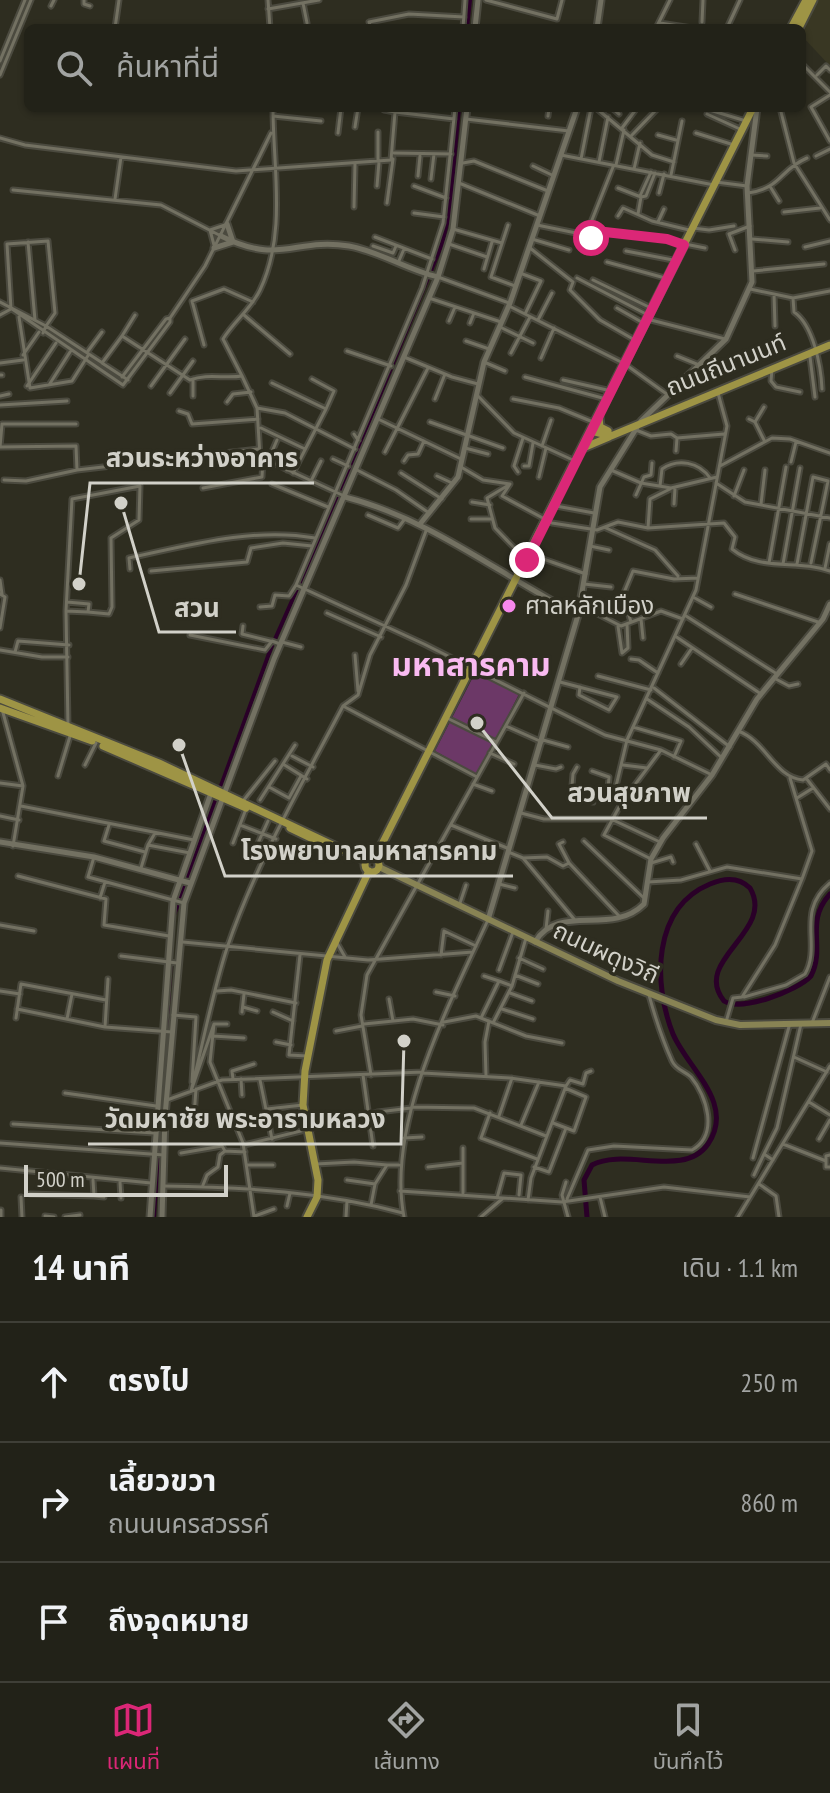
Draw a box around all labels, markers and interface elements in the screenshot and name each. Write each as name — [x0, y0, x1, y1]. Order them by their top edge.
search box — [24, 24, 806, 112]
icon: search — [52, 46, 96, 90]
text: ค้นหาที่นี่ — [116, 46, 219, 85]
route start — [573, 220, 609, 256]
street label: ถนนถีนานนท์ — [661, 326, 790, 403]
callout: สวนระหว่างอาคาร — [90, 433, 314, 483]
text: สวนระหว่างอาคาร — [106, 441, 298, 474]
route end — [509, 542, 545, 578]
callout: สวน — [159, 582, 236, 632]
place label: ศาลหลักเมือง — [525, 590, 654, 621]
text: สวน — [174, 591, 220, 624]
marker: ศาลหลักเมือง — [500, 597, 518, 615]
district label: มหาสารคาม — [391, 643, 551, 685]
callout: สวนสุขภาพ — [552, 768, 707, 818]
text: สวนสุขภาพ — [567, 776, 691, 809]
callout: โรงพยาบาลมหาสารคาม — [225, 826, 513, 876]
text: โรงพยาบาลมหาสารคาม — [241, 834, 497, 867]
street label: ถนนผดุงวิถี — [548, 915, 664, 991]
callout: วัดมหาชัย พระอารามหลวง — [88, 1094, 401, 1144]
text: วัดมหาชัย พระอารามหลวง — [104, 1102, 386, 1135]
scale bar — [24, 1161, 228, 1197]
text: 500 m — [36, 1165, 85, 1193]
text: 14 นาที — [32, 1245, 130, 1289]
text: เดิน · 1.1 km — [682, 1251, 798, 1284]
icon: ahead — [32, 1360, 76, 1404]
text: ตรงไป — [108, 1360, 190, 1399]
text: 250 m — [740, 1366, 798, 1399]
text: เลี้ยวขวา — [108, 1460, 216, 1499]
icon: right — [32, 1480, 76, 1524]
text: 860 m — [740, 1486, 798, 1519]
text: ถนนนครสวรรค์ — [108, 1507, 269, 1540]
icon: arrive — [32, 1600, 76, 1644]
text: ถึงจุดหมาย — [108, 1600, 249, 1639]
tab: แผนที่ — [107, 1698, 160, 1779]
tab: เส้นทาง — [373, 1698, 440, 1779]
tab: บันทึกไว้ — [653, 1698, 723, 1779]

